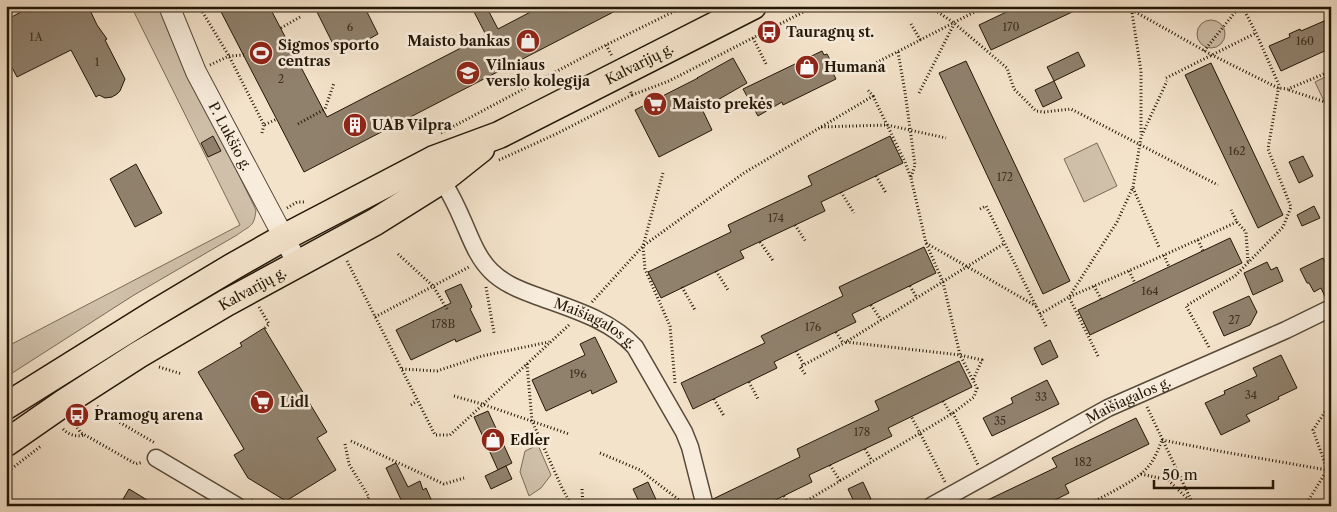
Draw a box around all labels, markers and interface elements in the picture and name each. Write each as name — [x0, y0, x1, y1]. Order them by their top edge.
bus stop icon: Tauragnų st. — [756, 19, 782, 45]
house number: 6 — [347, 20, 354, 34]
house number: 170 — [1002, 20, 1020, 34]
place label: Tauragnų st. — [786, 23, 874, 41]
shop icon: Maisto bankas — [515, 28, 541, 54]
house number: 1A — [29, 30, 43, 44]
place label: Maisto bankas — [407, 32, 510, 50]
house number: 160 — [1296, 34, 1314, 48]
place label: Sigmos sporto centras — [278, 36, 379, 70]
street label: Kalvarijų g. — [602, 39, 676, 89]
sports icon: Sigmos sporto centras — [248, 40, 274, 66]
shop icon: Humana — [794, 54, 820, 80]
house number: 1 — [95, 55, 100, 69]
place label: Vilniaus verslo kolegija — [485, 56, 591, 90]
place label: Humana — [824, 58, 886, 76]
school or university icon: Vilniaus verslo kolegija — [455, 60, 481, 86]
house number: 2 — [278, 72, 284, 86]
supermarket icon: Maisto prekės — [642, 91, 668, 117]
place label: Maisto prekės — [672, 95, 772, 113]
street label: P. Lukšio g. — [205, 99, 256, 174]
building icon: UAB Vilpra — [342, 112, 368, 138]
place label: UAB Vilpra — [372, 116, 453, 134]
house number: 162 — [1228, 144, 1246, 158]
house number: 172 — [997, 170, 1013, 184]
house number: 174 — [768, 211, 784, 225]
street label: Kalvarijų g. — [215, 263, 289, 314]
house number: 164 — [1141, 284, 1159, 298]
street label: Maišiagalos g. — [551, 294, 641, 352]
house number: 27 — [1228, 313, 1240, 327]
house number: 178B — [431, 317, 455, 331]
house number: 176 — [805, 320, 822, 334]
house number: 196 — [569, 367, 587, 381]
street label: Maišiagalos g. — [1082, 373, 1174, 428]
house number: 34 — [1245, 388, 1257, 402]
supermarket icon: Lidl — [249, 389, 275, 415]
house number: 33 — [1035, 390, 1047, 404]
place label: Lidl — [280, 393, 309, 411]
bus stop icon: Pramogų arena — [64, 402, 90, 428]
place label: Pramogų arena — [94, 406, 204, 424]
house number: 35 — [994, 414, 1006, 428]
house number: 178 — [854, 425, 870, 439]
shop icon: Edler — [480, 427, 506, 453]
place label: Edler — [510, 431, 550, 449]
house number: 182 — [1074, 455, 1092, 469]
scale bar — [1154, 457, 1273, 489]
text: 50 m — [1162, 465, 1198, 484]

